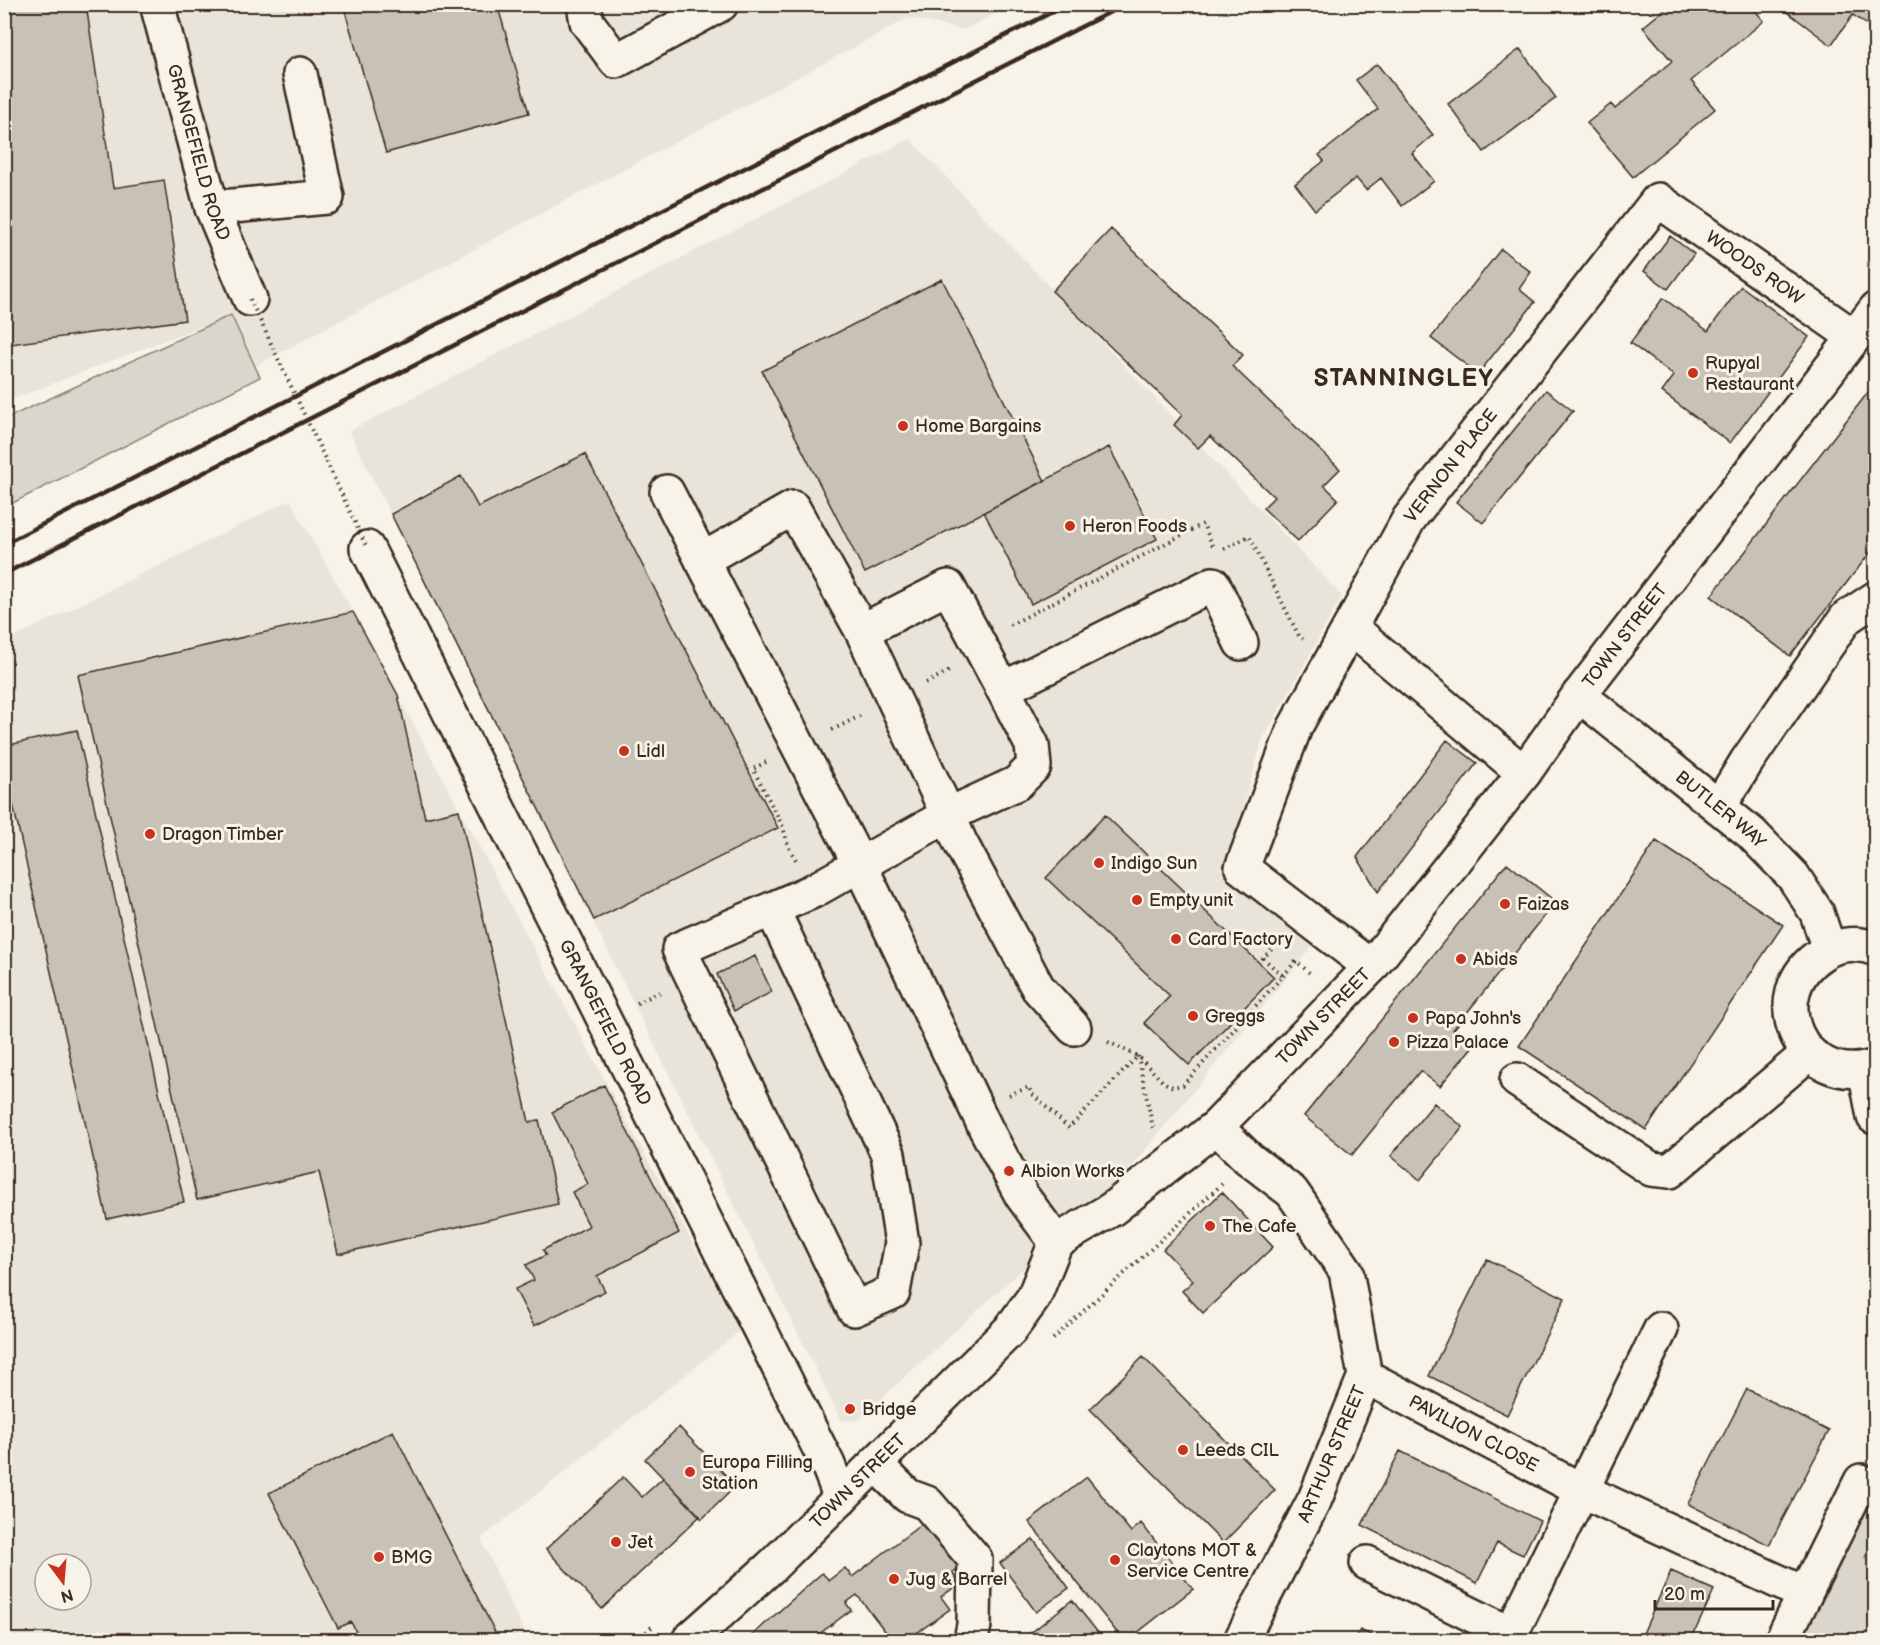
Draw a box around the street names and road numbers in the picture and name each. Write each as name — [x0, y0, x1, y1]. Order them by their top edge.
street label: GRANGEFIELD ROAD — [163, 62, 235, 244]
street label: WOODS ROW — [1702, 226, 1808, 309]
street label: VERNON PLACE — [1400, 404, 1502, 527]
street label: TOWN STREET — [1578, 579, 1672, 692]
street label: BUTLER WAY — [1671, 766, 1771, 853]
street label: GRANGEFIELD ROAD — [555, 936, 656, 1109]
street label: TOWN STREET — [1272, 964, 1375, 1069]
street label: ARTHUR STREET — [1294, 1382, 1370, 1526]
street label: PAVILION CLOSE — [1405, 1391, 1542, 1476]
street label: TOWN STREET — [806, 1429, 910, 1533]

